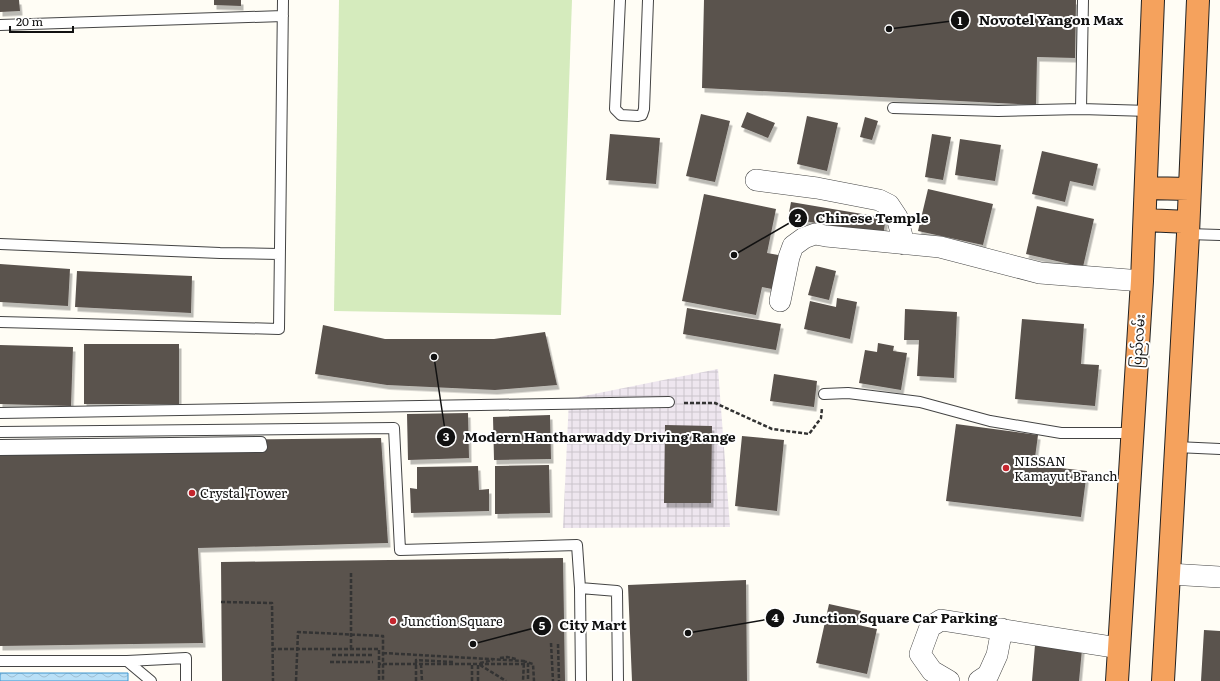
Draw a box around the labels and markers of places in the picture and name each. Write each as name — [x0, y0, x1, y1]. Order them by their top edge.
callout: Novotel Yangon Max — [950, 7, 1131, 33]
callout: Chinese Temple — [788, 205, 937, 231]
callout: Modern Hantharwaddy Driving Range — [436, 424, 743, 450]
place label: NISSAN Kamayut Branch — [1014, 451, 1118, 485]
marker: NISSAN Kamayut Branch — [1001, 463, 1011, 473]
place label: Crystal Tower — [200, 483, 288, 502]
marker: Crystal Tower — [187, 488, 197, 498]
callout: Junction Square Car Parking — [765, 605, 1006, 631]
place label: Junction Square — [401, 611, 503, 630]
callout: City Mart — [532, 613, 635, 639]
marker: Junction Square — [388, 616, 398, 626]

